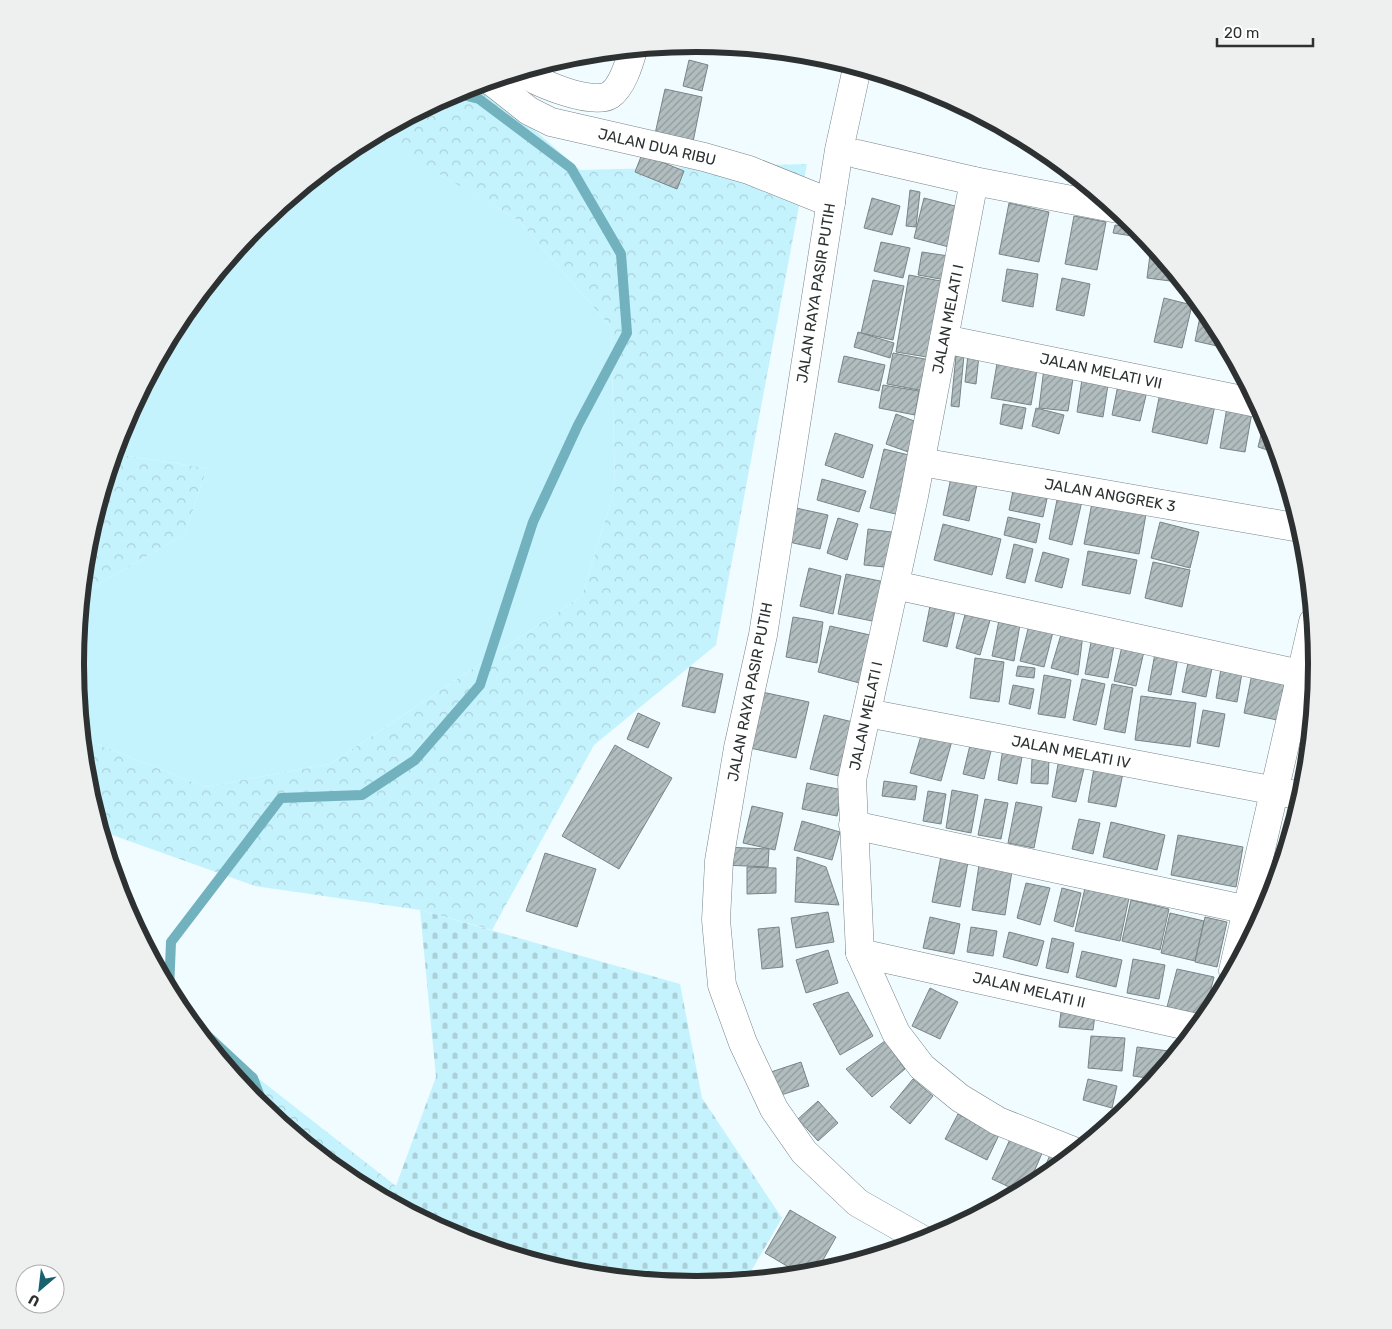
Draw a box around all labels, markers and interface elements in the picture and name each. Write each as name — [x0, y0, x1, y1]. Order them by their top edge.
scale bar — [1217, 15, 1313, 47]
text: 20 m — [1224, 24, 1259, 42]
street label: JALAN DUA RIBU — [596, 125, 718, 169]
street label: JALAN RAYA PASIR PUTIH — [793, 202, 839, 384]
street label: JALAN MELATI I — [929, 263, 967, 375]
street label: JALAN MELATI VII — [1038, 349, 1164, 393]
street label: JALAN ANGGREK 3 — [1043, 475, 1177, 515]
street label: JALAN RAYA PASIR PUTIH — [724, 601, 776, 783]
street label: JALAN MELATI I — [846, 660, 886, 772]
street label: JALAN MELATI IV — [1010, 732, 1132, 772]
street label: JALAN MELATI II — [971, 968, 1087, 1012]
north arrow — [15, 1264, 65, 1314]
text: U — [26, 1290, 43, 1310]

